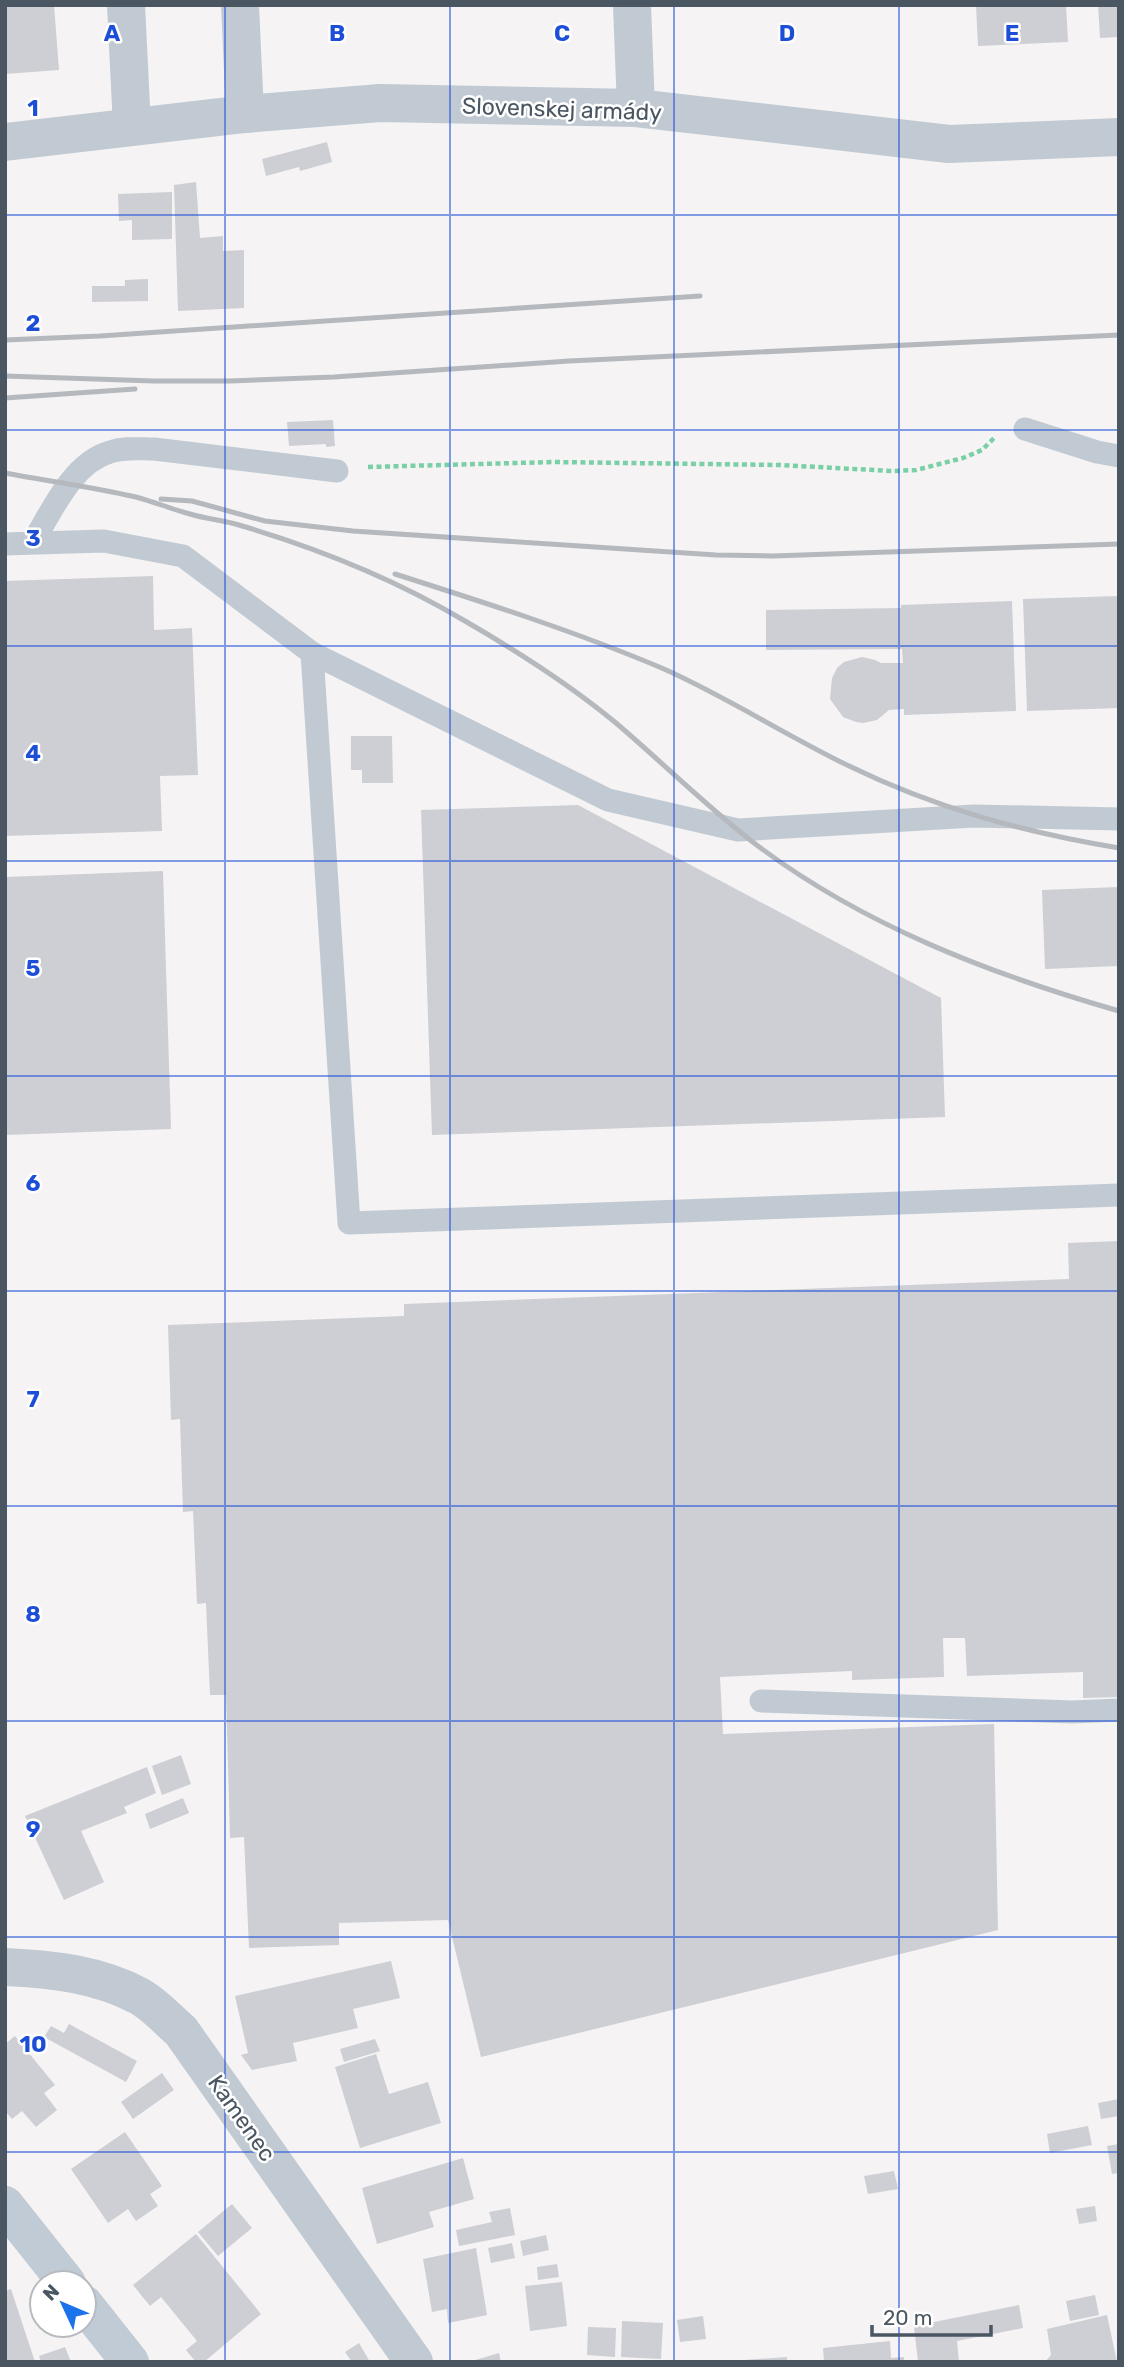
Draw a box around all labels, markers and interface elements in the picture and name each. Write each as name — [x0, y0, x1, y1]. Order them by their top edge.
text: A — [104, 19, 121, 47]
text: B — [329, 19, 345, 47]
text: C — [554, 19, 570, 47]
text: D — [779, 19, 795, 47]
text: E — [1005, 19, 1019, 47]
street label: Slovenskej armády — [461, 92, 663, 126]
text: 1 — [27, 94, 39, 122]
text: 2 — [26, 309, 40, 337]
text: 3 — [25, 524, 41, 552]
text: 4 — [25, 739, 41, 767]
text: 5 — [26, 954, 41, 982]
text: 6 — [26, 1169, 41, 1197]
text: 7 — [26, 1385, 40, 1413]
text: 8 — [25, 1600, 41, 1628]
text: 9 — [26, 1815, 40, 1843]
text: 10 — [19, 2030, 47, 2058]
street label: Kamenec — [202, 2069, 282, 2167]
north arrow — [28, 2269, 98, 2339]
text: N — [38, 2280, 64, 2305]
scale bar — [872, 2294, 991, 2338]
text: 20 m — [883, 2305, 932, 2330]

